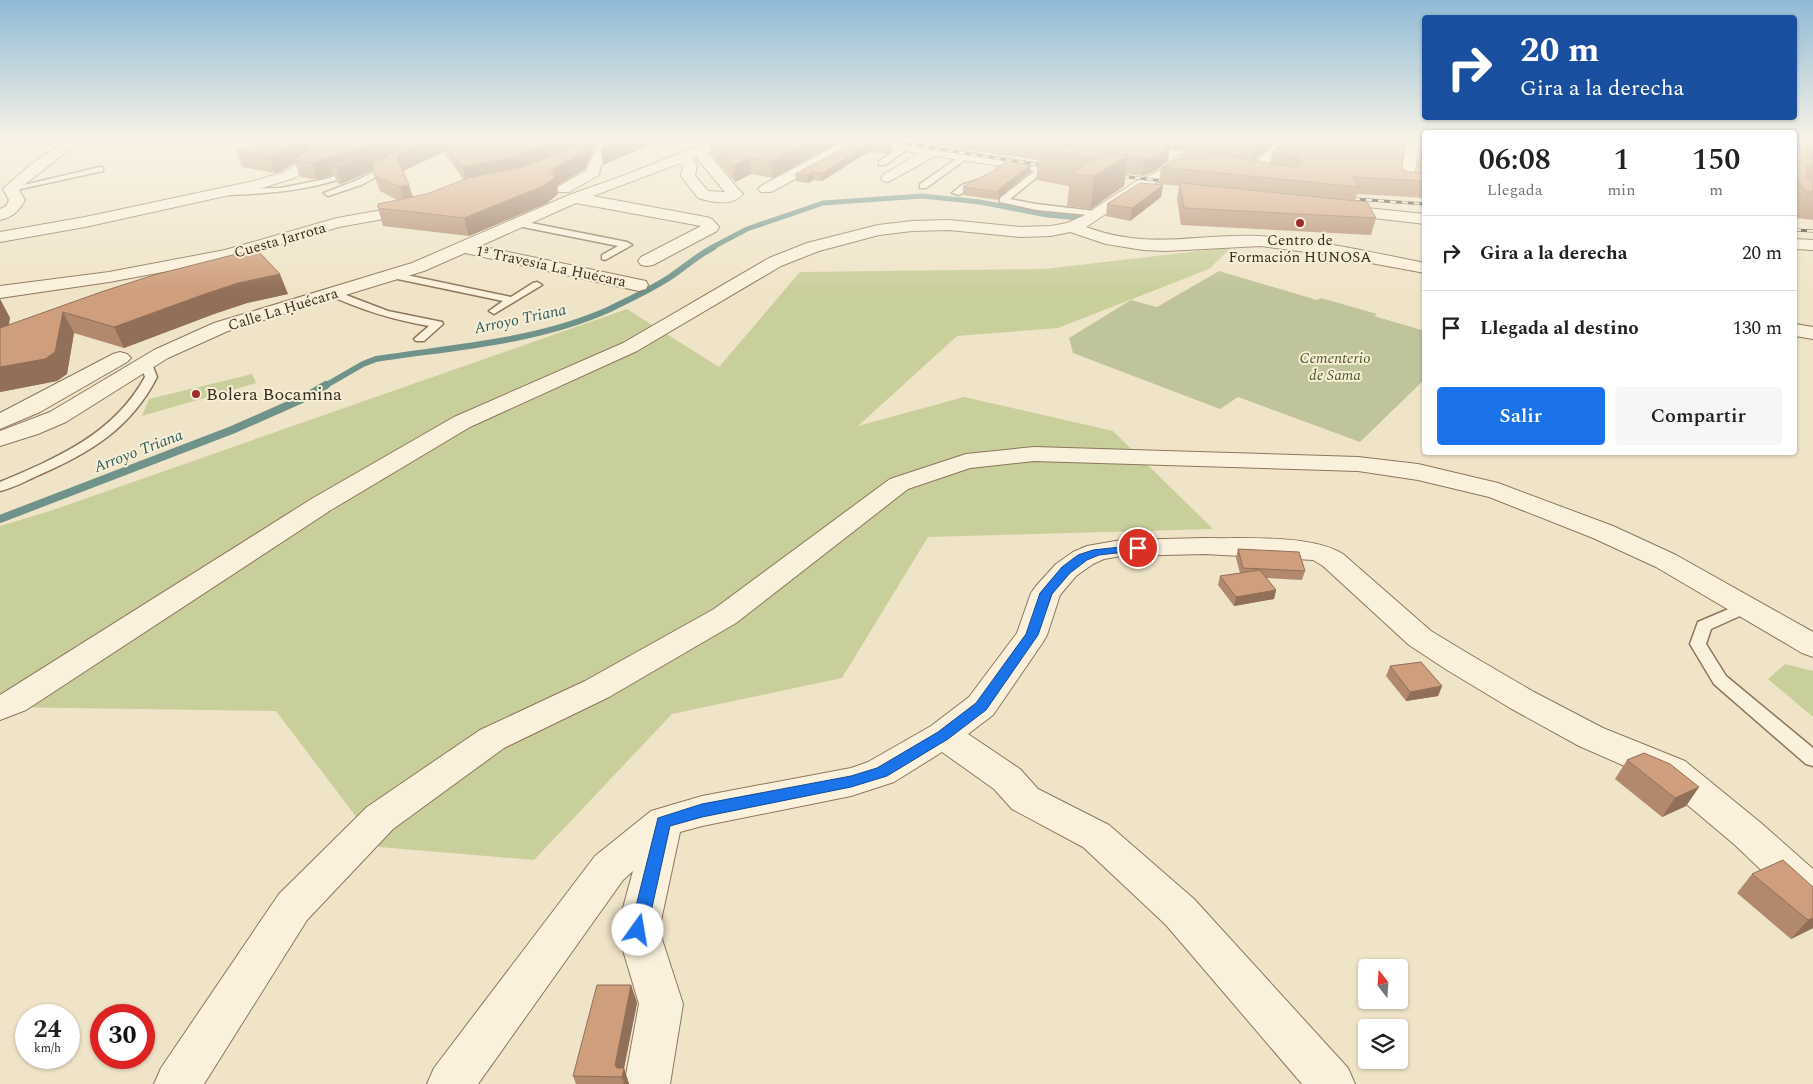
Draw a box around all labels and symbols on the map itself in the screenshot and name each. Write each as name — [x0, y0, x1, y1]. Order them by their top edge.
street label: Cuesta Jarrota — [231, 216, 329, 265]
marker: Centro de Formación HUNOSA — [1294, 217, 1306, 229]
place label: Centro de Formación HUNOSA — [1229, 229, 1371, 269]
street label: 1ª Travesía La Ḥuécara — [473, 239, 629, 294]
street label: Calle La Ḥuécara — [225, 282, 342, 337]
water label: Arroyo Triana — [471, 298, 568, 341]
park label: Cementerio de Sama — [1299, 347, 1371, 387]
place label: Bolera Bocamina — [206, 381, 342, 408]
marker: Bolera Bocamina — [190, 388, 202, 400]
water label: Arroyo Triana — [89, 423, 186, 479]
pin — [1117, 527, 1159, 569]
position arrow — [611, 903, 663, 955]
north arrow — [1358, 959, 1408, 1009]
speed limit sign: 30 — [90, 1004, 155, 1069]

